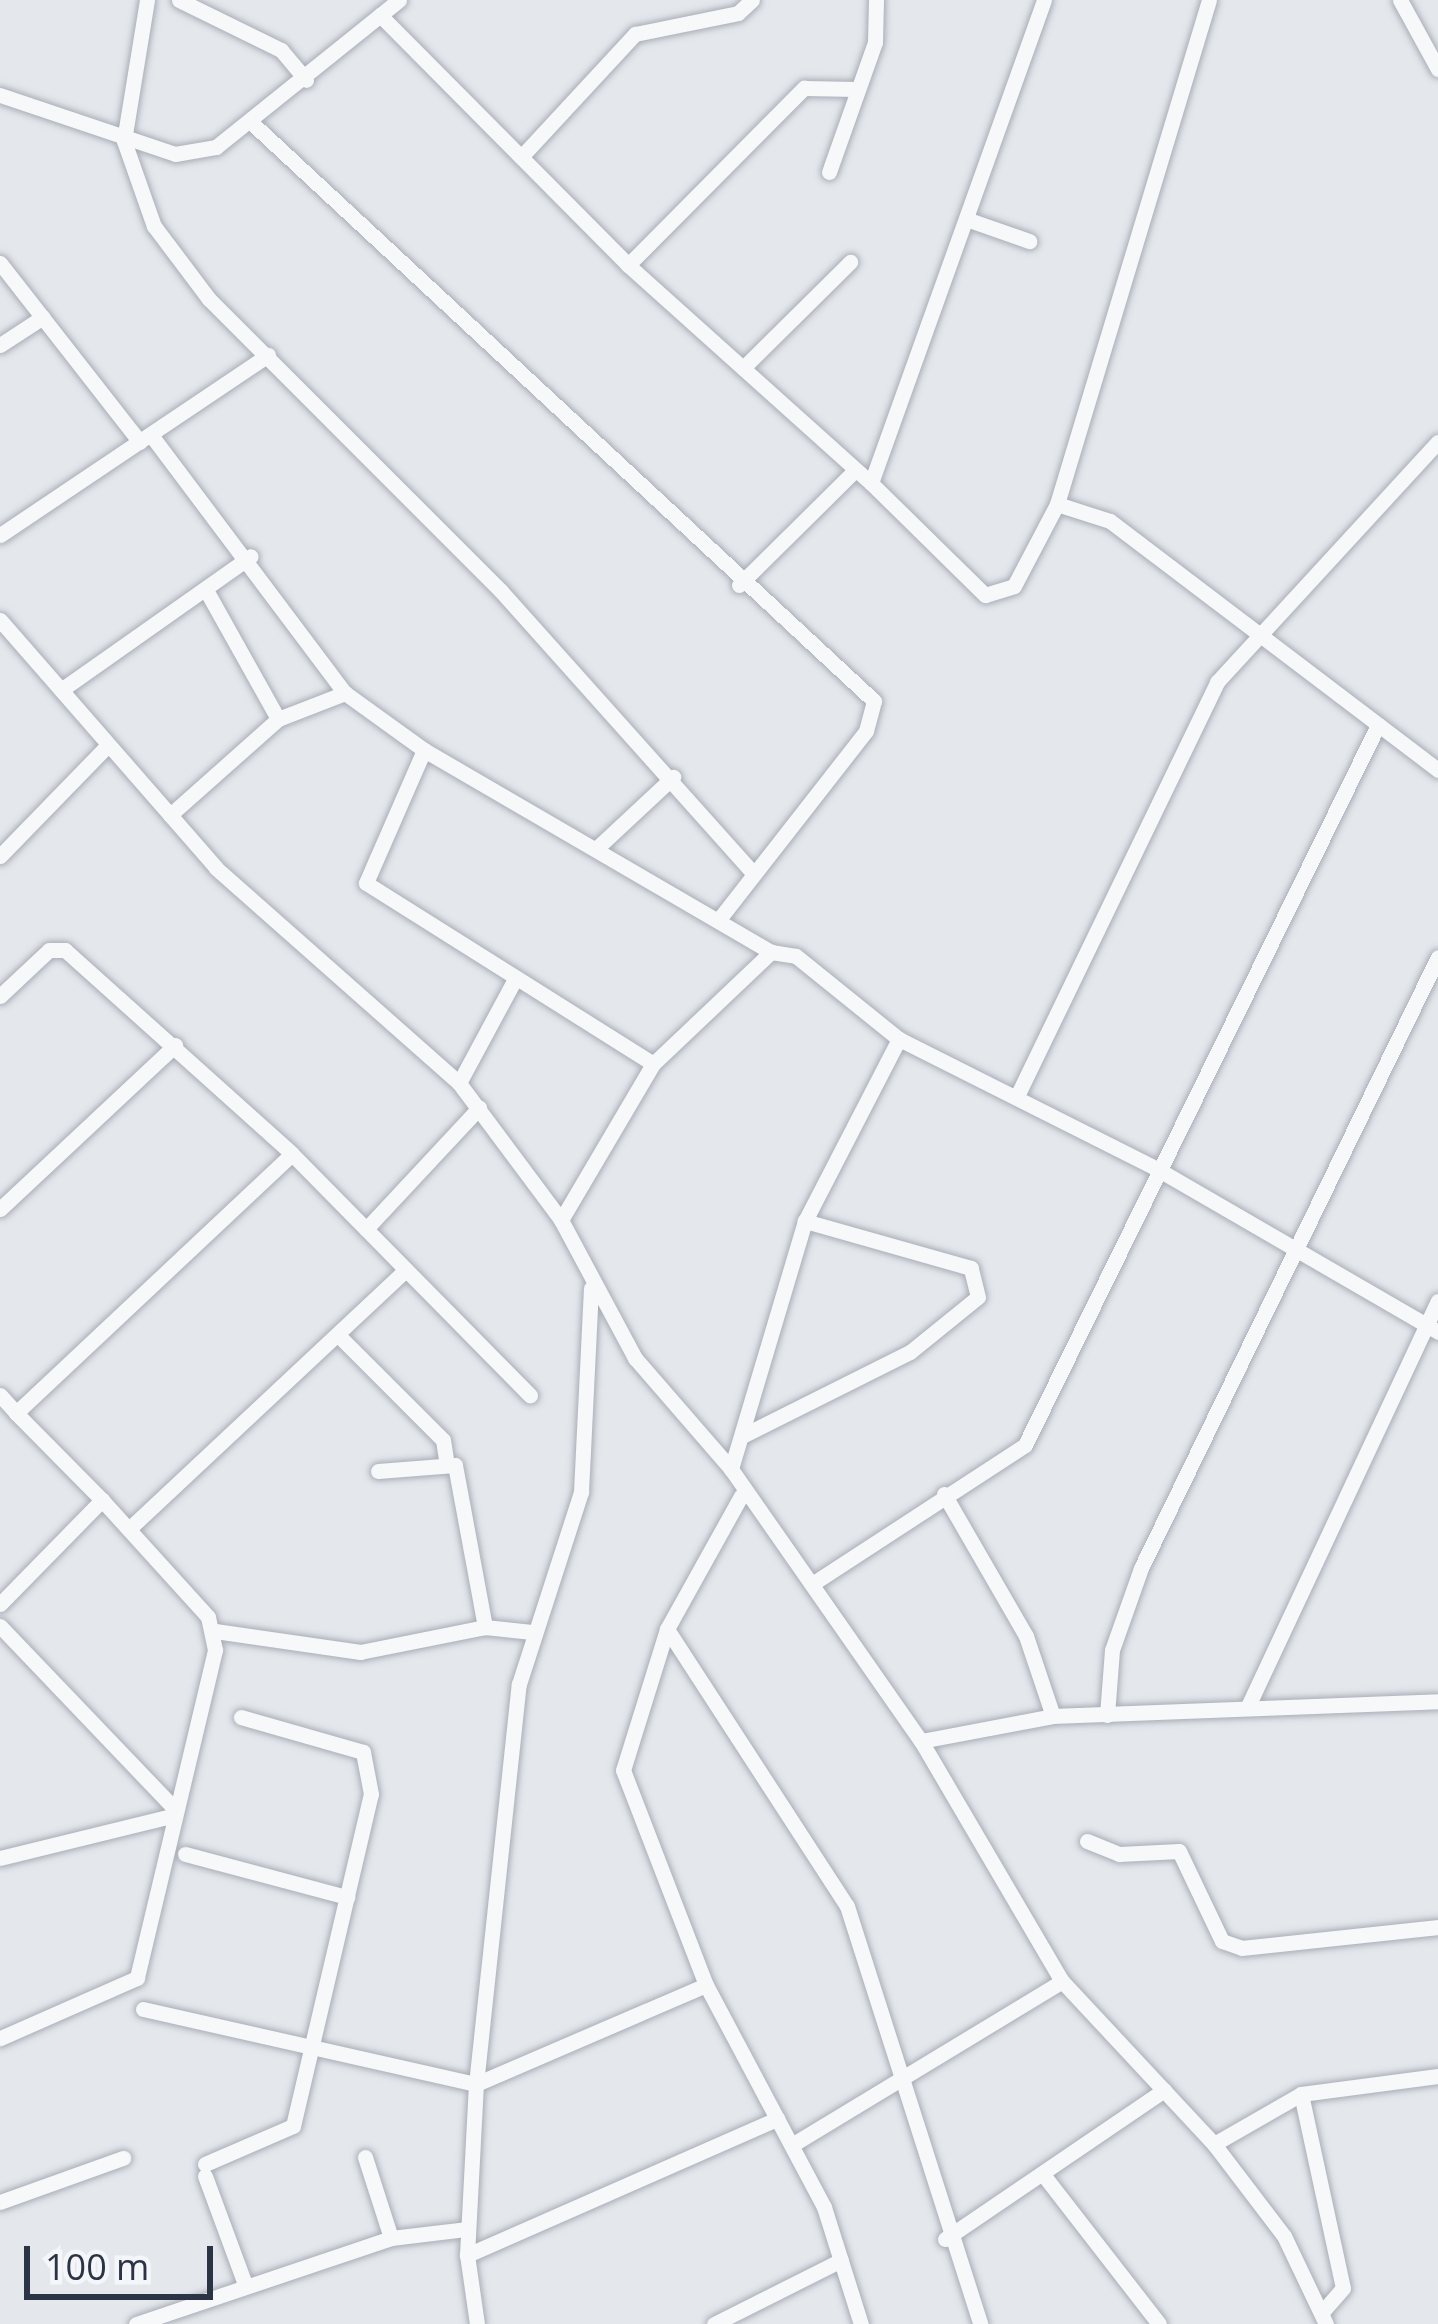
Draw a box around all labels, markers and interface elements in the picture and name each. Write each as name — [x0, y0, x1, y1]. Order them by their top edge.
scale bar — [30, 2222, 219, 2296]
text: 100 m — [45, 2242, 149, 2291]

